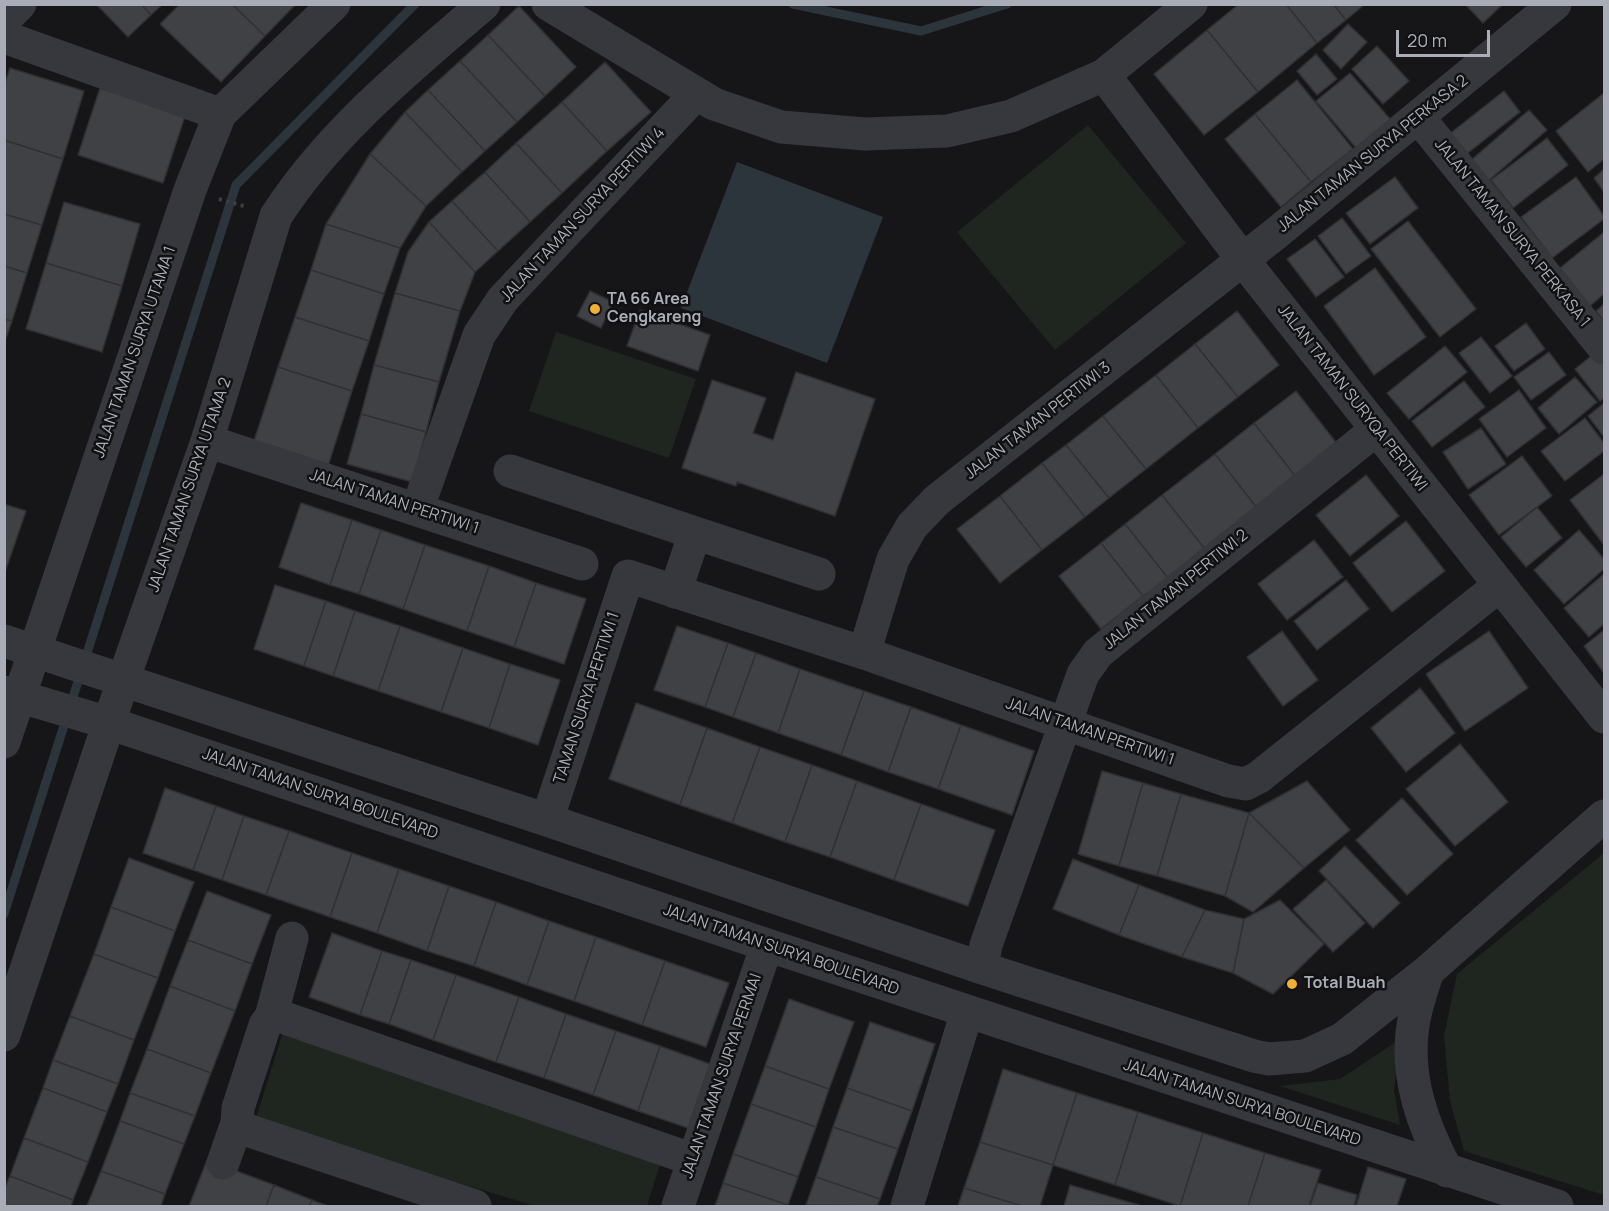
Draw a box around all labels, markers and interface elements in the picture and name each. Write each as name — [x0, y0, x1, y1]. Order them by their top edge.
scale bar — [1399, 18, 1494, 56]
text: 20 m — [1407, 28, 1447, 52]
street label: JALAN TAMAN SURYA PERKASA 2 — [1274, 71, 1472, 237]
street label: JALAN TAMAN SURYA PERTIWI 4 — [497, 123, 669, 307]
street label: JALAN TAMAN SURYA PERKASA 1 — [1430, 135, 1594, 331]
street label: JALAN TAMAN SURYA UTAMA 1 — [90, 244, 180, 460]
place label: TA 66 Area Cengkareng — [607, 290, 701, 328]
street label: JALAN TAMAN SURYQA PERTIWI — [1273, 301, 1431, 495]
marker: TA 66 Area Cengkareng — [588, 302, 602, 316]
street label: JALAN TAMAN PERTIWI 3 — [961, 358, 1115, 484]
street label: JALAN TAMAN SURYA UTAMA 2 — [144, 375, 236, 595]
street label: JALAN TAMAN PERTIWI 1 — [307, 466, 481, 538]
street label: JALAN TAMAN PERTIWI 2 — [1100, 526, 1252, 654]
street label: TAMAN SURYA PERTIWI 1 — [550, 610, 624, 786]
street label: JALAN TAMAN PERTIWI 1 — [1003, 694, 1177, 770]
street label: JALAN TAMAN SURYA BOULEVARD — [199, 745, 441, 843]
street label: JALAN TAMAN SURYA BOULEVARD — [660, 901, 902, 999]
street label: JALAN TAMAN SURYA PERMAI — [678, 971, 766, 1181]
place label: Total Buah — [1304, 974, 1385, 994]
marker: Total Buah — [1285, 977, 1299, 991]
street label: JALAN TAMAN SURYA BOULEVARD — [1121, 1056, 1363, 1150]

